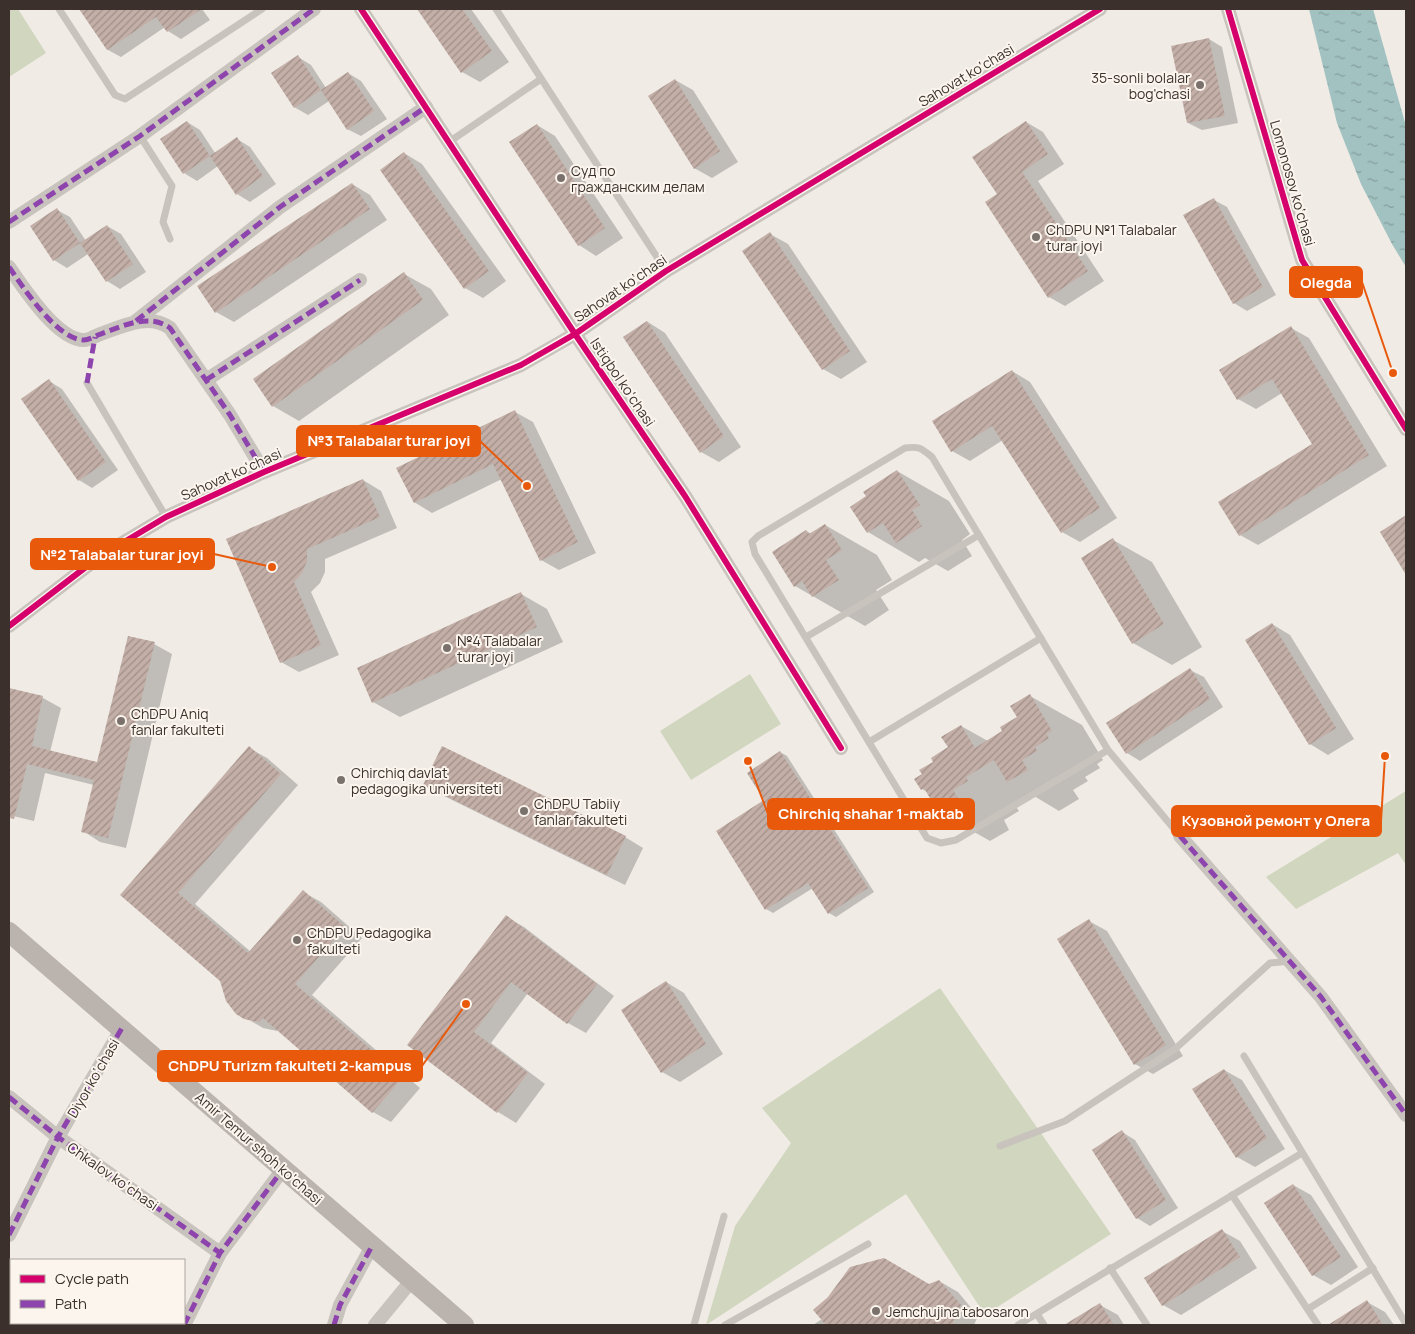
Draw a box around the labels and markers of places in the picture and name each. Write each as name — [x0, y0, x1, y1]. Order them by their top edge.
place label: 35-sonli bolalar bog'chasi — [1091, 68, 1190, 103]
marker: 35-sonli bolalar bog'chasi — [1194, 79, 1206, 91]
place label: Суд по гражданским делам — [571, 161, 705, 196]
marker: Суд по гражданским делам — [555, 172, 567, 184]
place label: ChDPU №1 Talabalar turar joyi — [1046, 220, 1177, 255]
marker: ChDPU №1 Talabalar turar joyi — [1030, 231, 1042, 243]
callout: Olegda — [1290, 267, 1362, 297]
callout: №3 Talabalar turar joyi — [297, 426, 480, 456]
callout: №2 Talabalar turar joyi — [31, 539, 214, 569]
place label: №4 Talabalar turar joyi — [457, 631, 542, 666]
marker: №4 Talabalar turar joyi — [441, 642, 453, 654]
place label: ChDPU Aniq fanlar fakulteti — [131, 704, 224, 739]
marker: ChDPU Aniq fanlar fakulteti — [115, 715, 127, 727]
place label: Chirchiq davlat pedagogika universiteti — [351, 763, 502, 798]
marker: Chirchiq davlat pedagogika universiteti — [335, 774, 347, 786]
place label: ChDPU Tabiiy fanlar fakulteti — [534, 794, 627, 829]
callout: Chirchiq shahar 1-maktab — [768, 799, 974, 829]
marker: ChDPU Tabiiy fanlar fakulteti — [518, 805, 530, 817]
callout: Кузовной ремонт у Олега — [1172, 806, 1381, 836]
place label: ChDPU Pedagogika fakulteti — [307, 923, 431, 958]
marker: ChDPU Pedagogika fakulteti — [291, 934, 303, 946]
callout: ChDPU Turizm fakulteti 2-kampus — [158, 1051, 422, 1081]
place label: Jemchujina tabosaron — [886, 1302, 1029, 1321]
marker: Jemchujina tabosaron — [870, 1305, 882, 1317]

